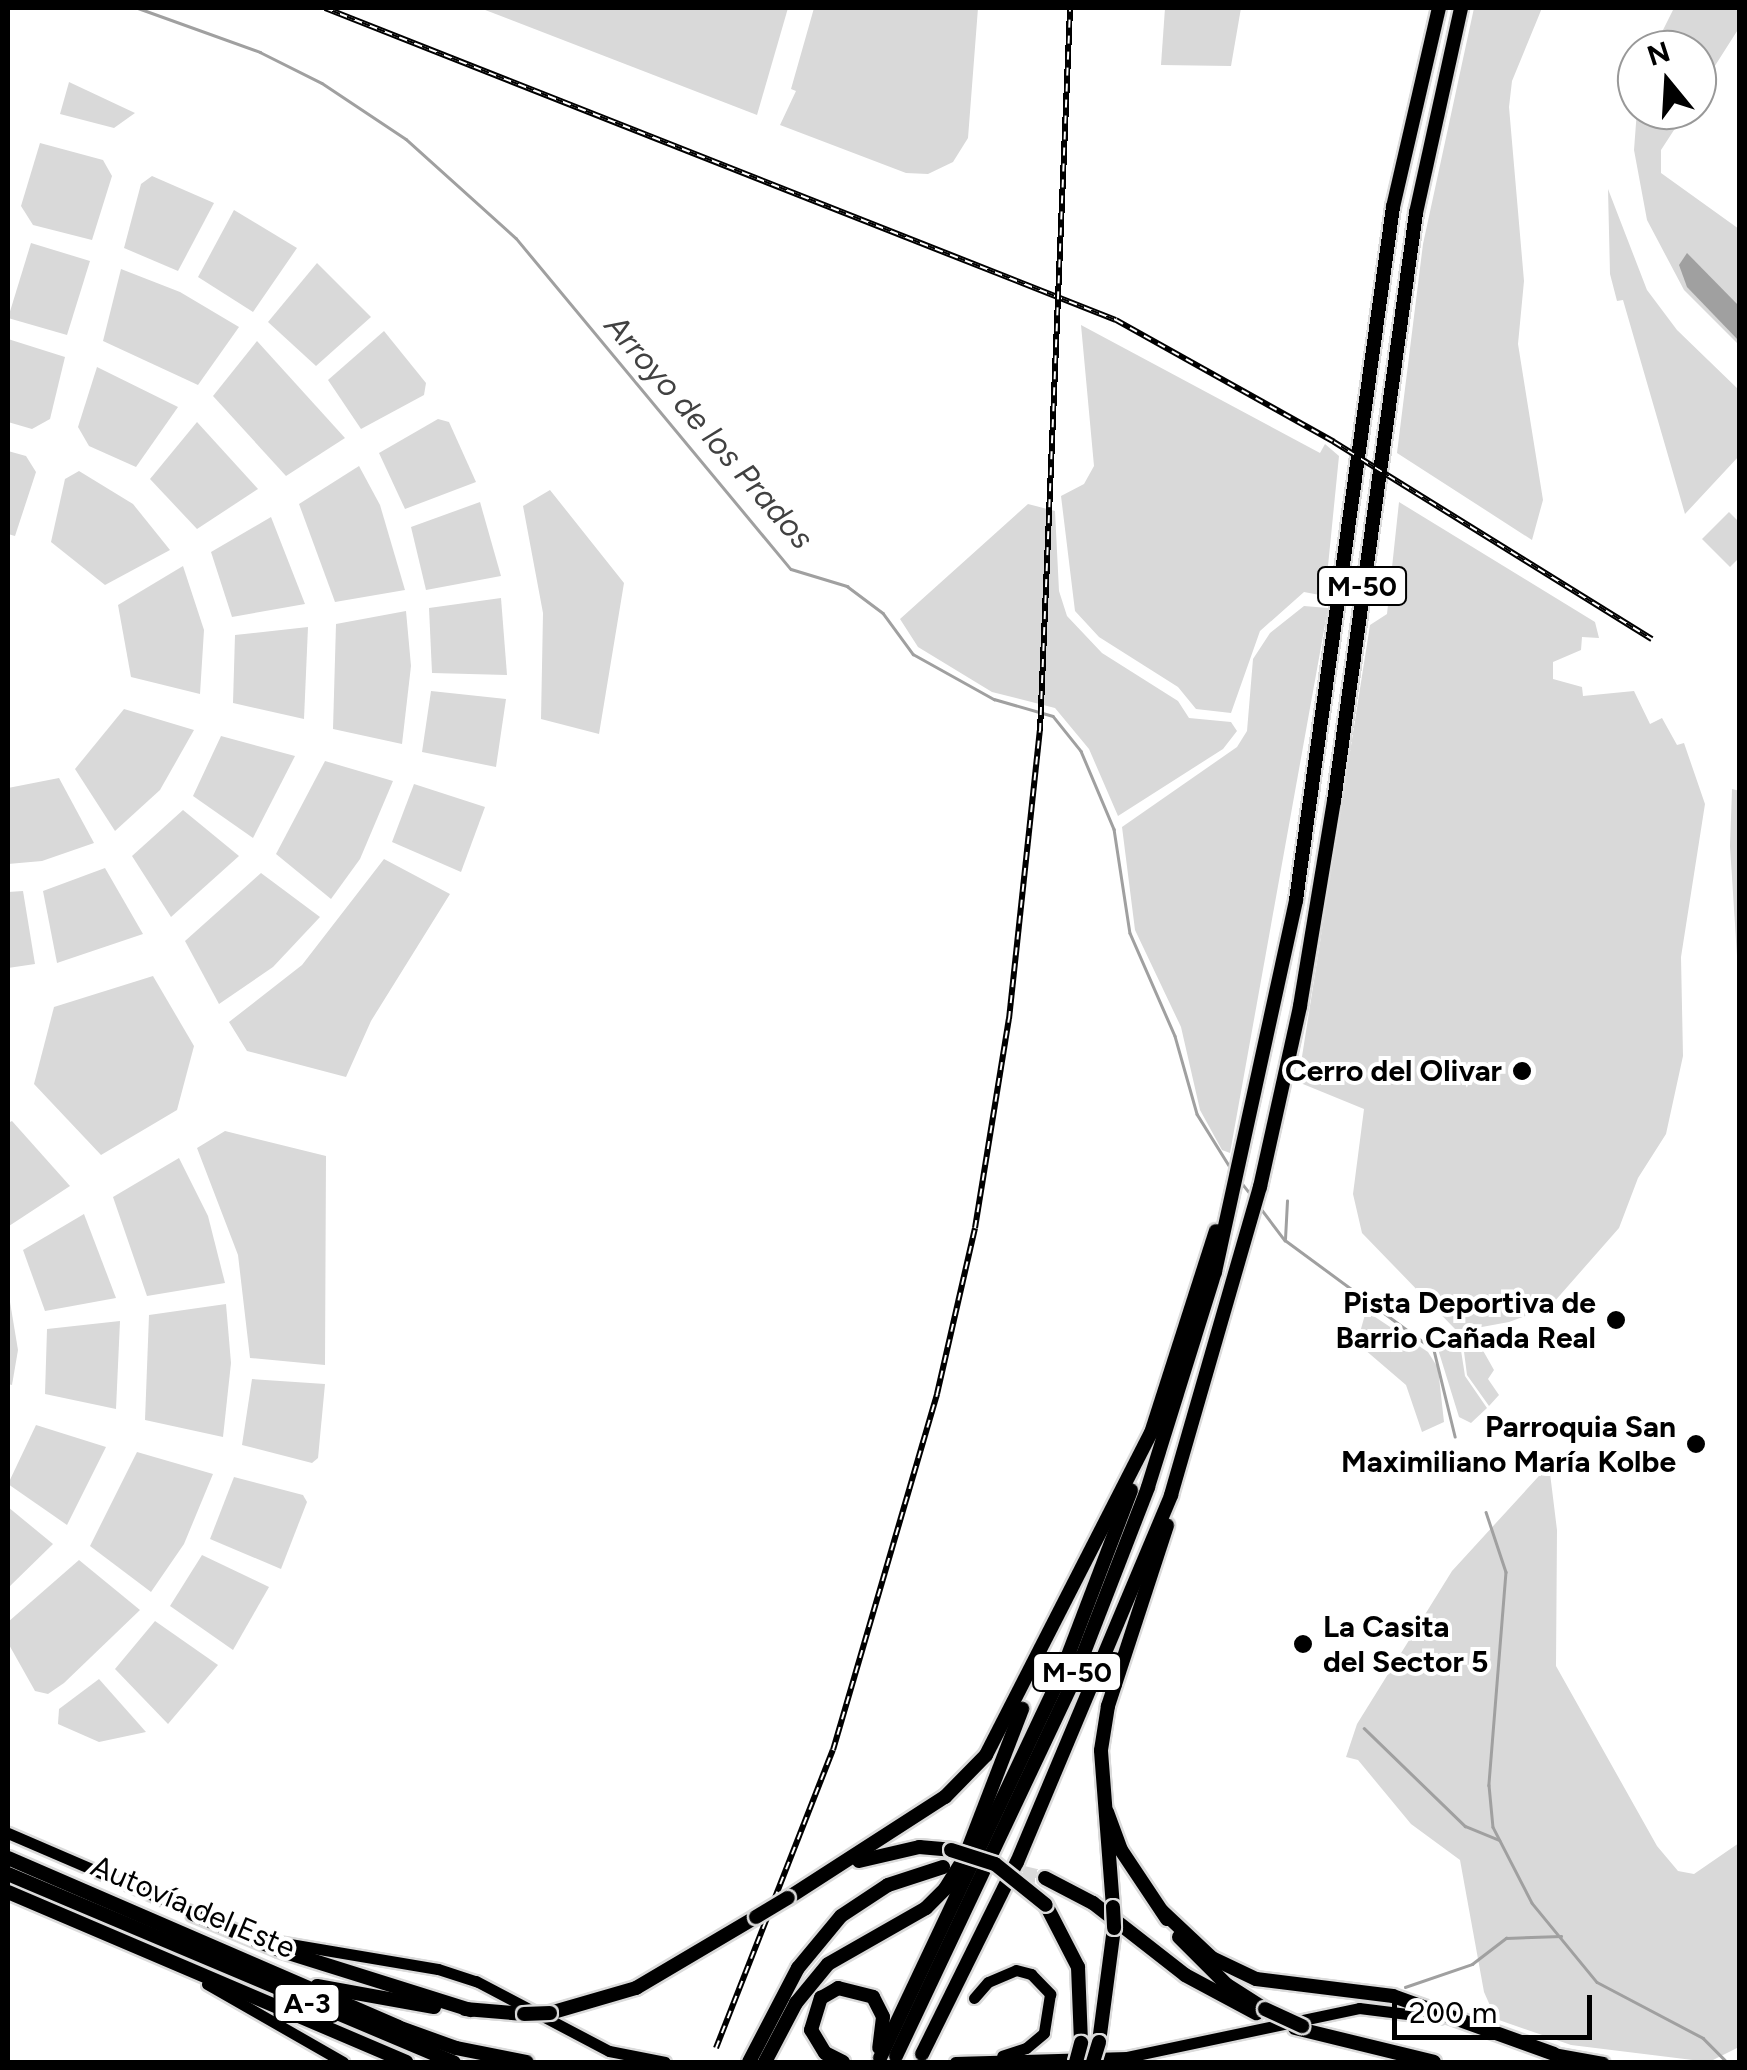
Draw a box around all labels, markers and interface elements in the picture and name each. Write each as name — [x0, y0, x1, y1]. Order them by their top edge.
north arrow — [1617, 30, 1717, 130]
text: N — [1643, 34, 1674, 73]
water label: Arroyo de los Prados — [597, 307, 821, 557]
road number: M-50 — [1317, 563, 1407, 609]
place label: Cerro del Olivar — [1285, 1053, 1502, 1089]
marker: Cerro del Olivar — [1511, 1060, 1533, 1082]
place label: Pista Deportiva de Barrio Cañada Real — [1335, 1285, 1596, 1356]
marker: Pista Deportiva de Barrio Cañada Real — [1605, 1309, 1627, 1331]
place label: Parroquia San Maximiliano María Kolbe — [1341, 1409, 1676, 1480]
marker: Parroquia San Maximiliano María Kolbe — [1685, 1433, 1707, 1455]
place label: La Casita del Sector 5 — [1323, 1609, 1488, 1680]
marker: La Casita del Sector 5 — [1292, 1633, 1314, 1655]
road number: M-50 — [1032, 1649, 1122, 1695]
street label: Autovía del Este — [86, 1848, 300, 1966]
scale bar — [1397, 1975, 1597, 2037]
road number: A-3 — [272, 1980, 342, 2026]
text: 200 m — [1409, 1994, 1497, 2031]

